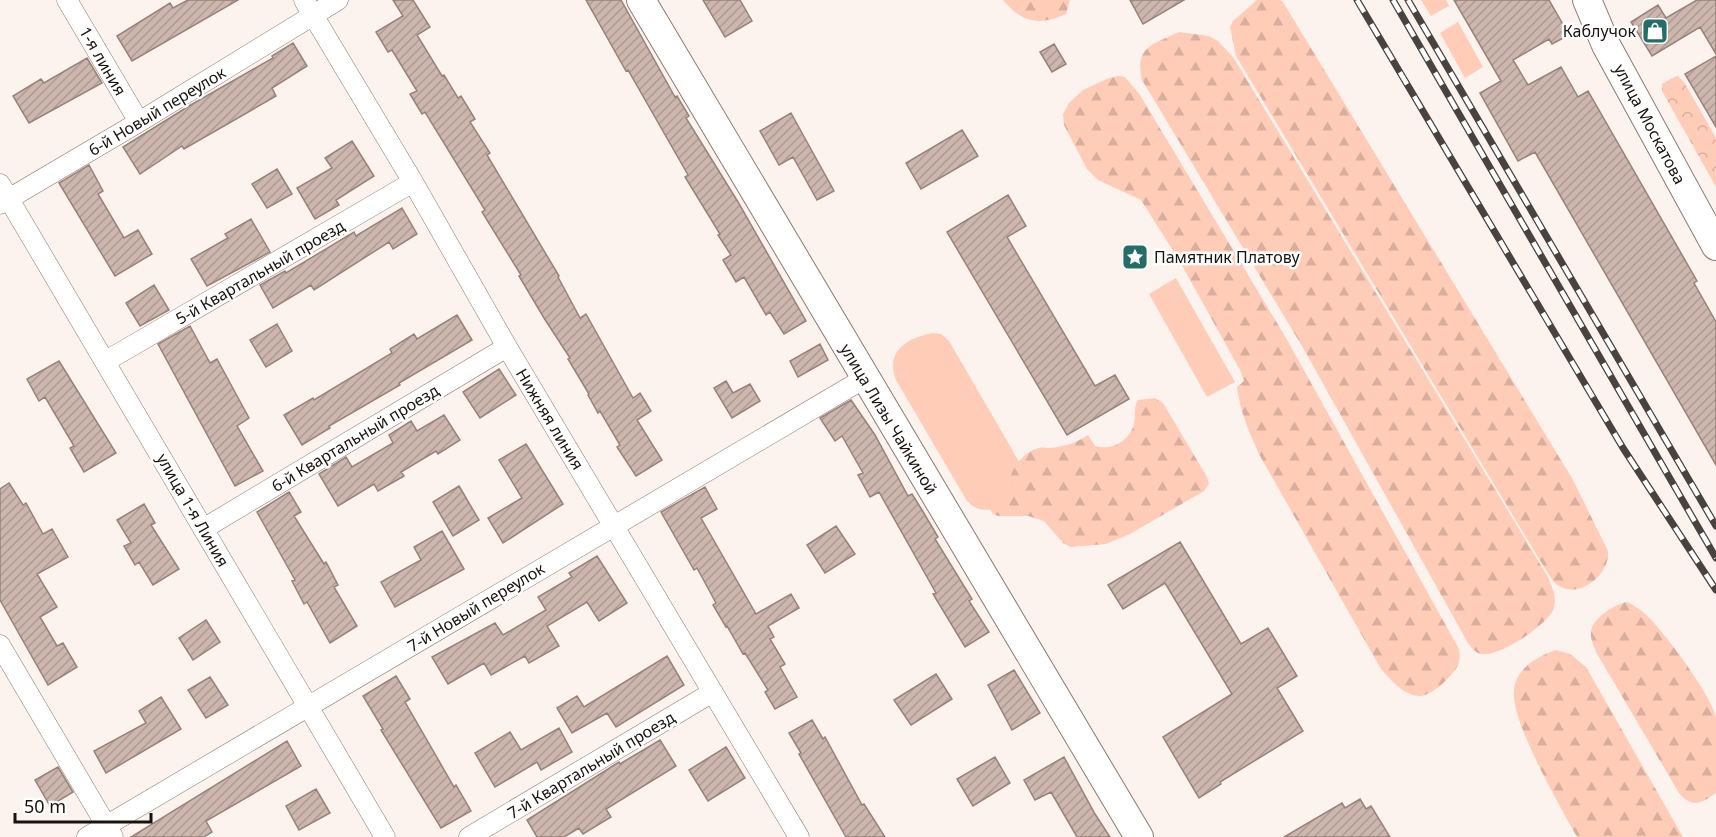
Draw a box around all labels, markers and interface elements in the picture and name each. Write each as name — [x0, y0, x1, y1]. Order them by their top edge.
shop icon: Каблучок — [1640, 16, 1670, 46]
place label: Каблучок — [1563, 20, 1637, 42]
street label: 1-я линия — [74, 23, 132, 99]
street label: улица Москатова — [1609, 60, 1691, 188]
street label: 6-й Новый переулок — [84, 61, 230, 161]
street label: 5-й Квартальный проезд — [172, 214, 349, 329]
place icon: Памятник Платову — [1120, 242, 1150, 272]
place label: Памятник Платову — [1154, 246, 1301, 268]
street label: улица Лизы Чайкиной — [835, 340, 943, 498]
street label: Нижняя линия — [511, 364, 589, 474]
street label: 6-й Квартальный проезд — [267, 379, 443, 497]
street label: улица 1-я Линия — [152, 449, 234, 571]
street label: 7-й Новый переулок — [403, 557, 549, 657]
street label: 7-й Квартальный проезд — [503, 706, 679, 824]
scale bar — [15, 786, 152, 824]
text: 50 m — [24, 794, 66, 818]

